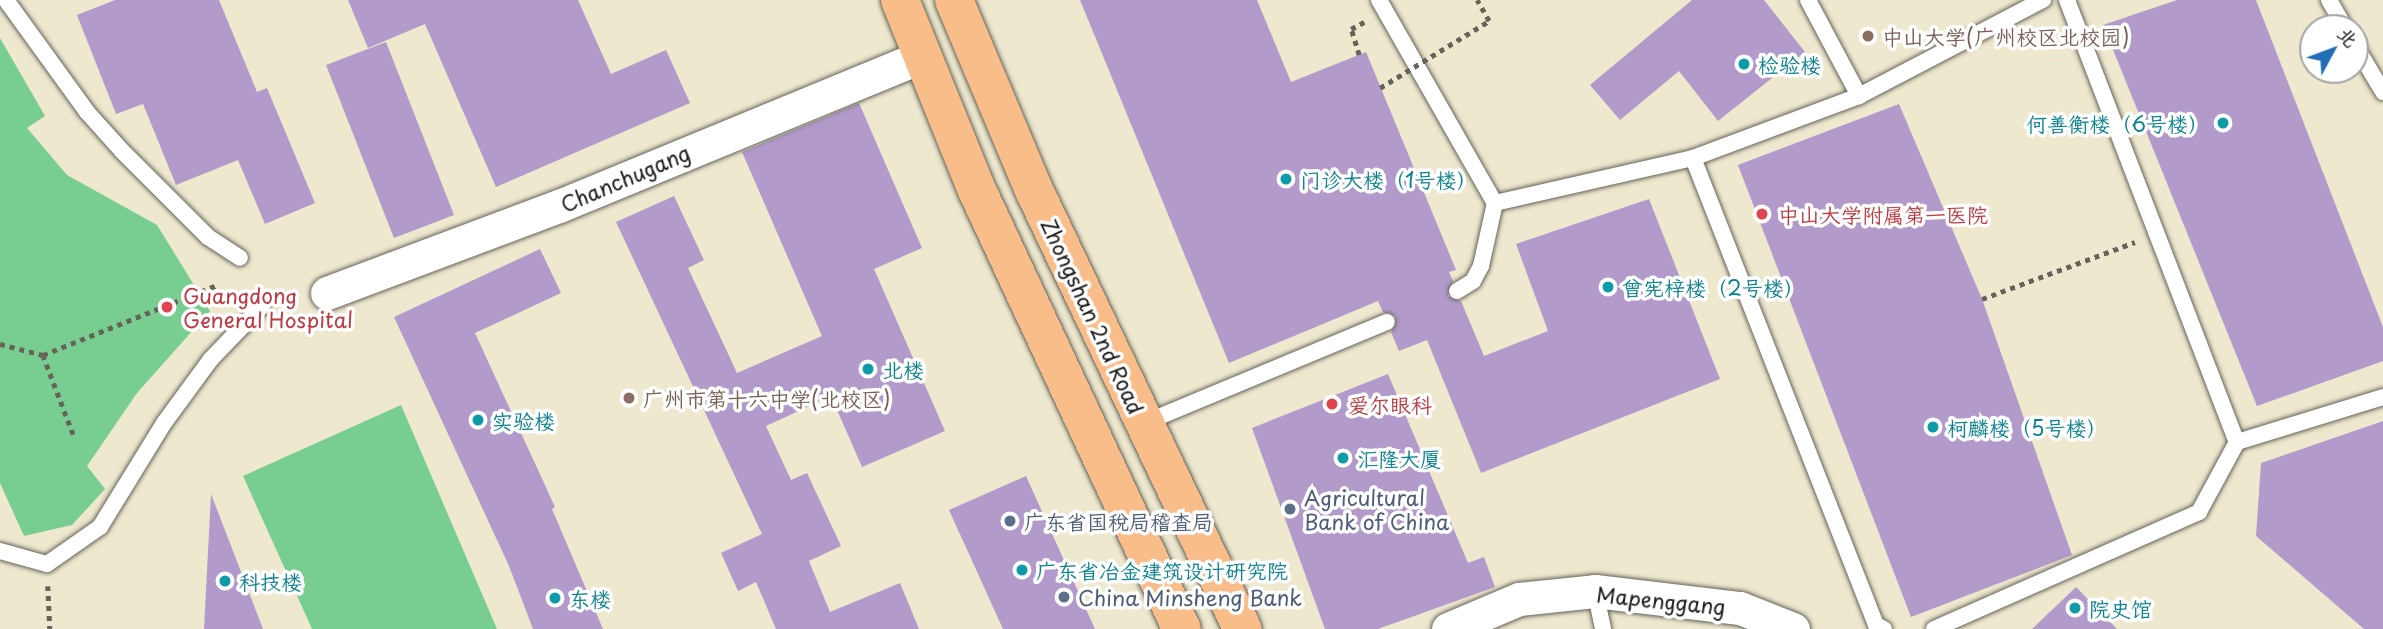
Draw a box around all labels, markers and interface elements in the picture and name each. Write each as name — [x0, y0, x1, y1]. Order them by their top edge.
north arrow — [2299, 14, 2369, 84]
text: 北 — [2332, 20, 2365, 53]
place label: 中山大学(广州校区北校园) — [1882, 23, 2130, 49]
marker: 中山大学(广州校区北校园) — [1860, 28, 1876, 44]
place label: 检验楼 — [1758, 51, 1821, 77]
marker: 检验楼 — [1736, 56, 1752, 72]
place label: 何善衡楼（6号楼） — [2026, 110, 2209, 136]
marker: 何善衡楼（6号楼） — [2215, 115, 2231, 131]
street label: Chanchugang — [557, 139, 693, 217]
place label: 门诊大楼（1号楼） — [1300, 166, 1477, 192]
marker: 门诊大楼（1号楼） — [1278, 171, 1294, 187]
place label: 中山大学附属第一医院 — [1778, 201, 1988, 227]
marker: 中山大学附属第一医院 — [1752, 204, 1772, 224]
street label: Zhongshan 2nd Road — [1036, 214, 1150, 418]
place label: 曾宪梓楼（2号楼） — [1622, 274, 1805, 300]
marker: 曾宪梓楼（2号楼） — [1600, 279, 1616, 295]
place label: Guangdong General Hospital — [183, 282, 354, 332]
marker: Guangdong General Hospital — [157, 297, 177, 317]
place label: 北楼 — [882, 356, 924, 382]
marker: 北楼 — [860, 361, 876, 377]
place label: 广州市第十六中学(北校区) — [643, 385, 891, 411]
marker: 广州市第十六中学(北校区) — [621, 390, 637, 406]
place label: 爱尔眼科 — [1348, 391, 1432, 417]
marker: 爱尔眼科 — [1322, 394, 1342, 414]
place label: 实验楼 — [492, 407, 555, 433]
marker: 实验楼 — [470, 412, 486, 428]
place label: 柯麟楼（5号楼） — [1947, 414, 2108, 440]
marker: 柯麟楼（5号楼） — [1925, 419, 1941, 435]
place label: 汇隆大厦 — [1357, 445, 1441, 471]
marker: 汇隆大厦 — [1335, 450, 1351, 466]
place label: Agricultural Bank of China — [1304, 484, 1450, 534]
marker: Agricultural Bank of China — [1282, 501, 1298, 517]
place label: 广东省国税局稽查局 — [1024, 508, 1213, 534]
marker: 广东省国税局稽查局 — [1002, 513, 1018, 529]
place label: 广东省冶金建筑设计研究院 — [1036, 557, 1288, 583]
marker: 广东省冶金建筑设计研究院 — [1014, 562, 1030, 578]
place label: 科技楼 — [239, 568, 302, 594]
marker: 科技楼 — [217, 573, 233, 589]
street label: Mapenggang — [1595, 581, 1727, 619]
place label: China Minsheng Bank — [1078, 584, 1301, 610]
place label: 东楼 — [569, 585, 611, 611]
marker: China Minsheng Bank — [1056, 589, 1072, 605]
marker: 东楼 — [547, 590, 563, 606]
place label: 院史馆 — [2089, 595, 2152, 621]
marker: 院史馆 — [2067, 600, 2083, 616]

